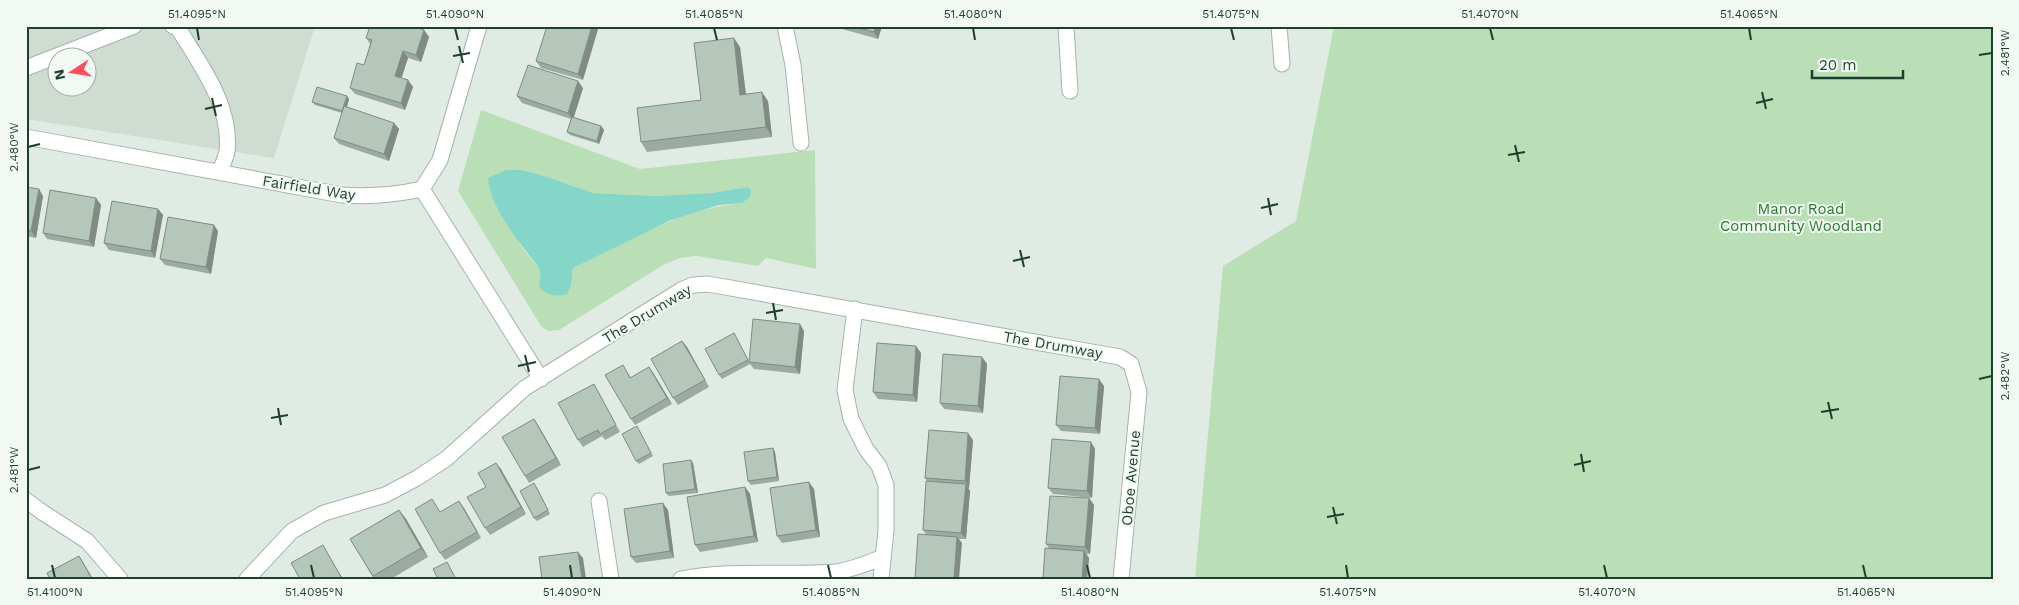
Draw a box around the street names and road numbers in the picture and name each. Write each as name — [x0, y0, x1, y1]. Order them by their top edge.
street label: Fairfield Way — [261, 172, 357, 204]
street label: The Drumway — [599, 280, 695, 348]
street label: The Drumway — [1002, 327, 1104, 363]
street label: Oboe Avenue — [1118, 430, 1144, 526]

